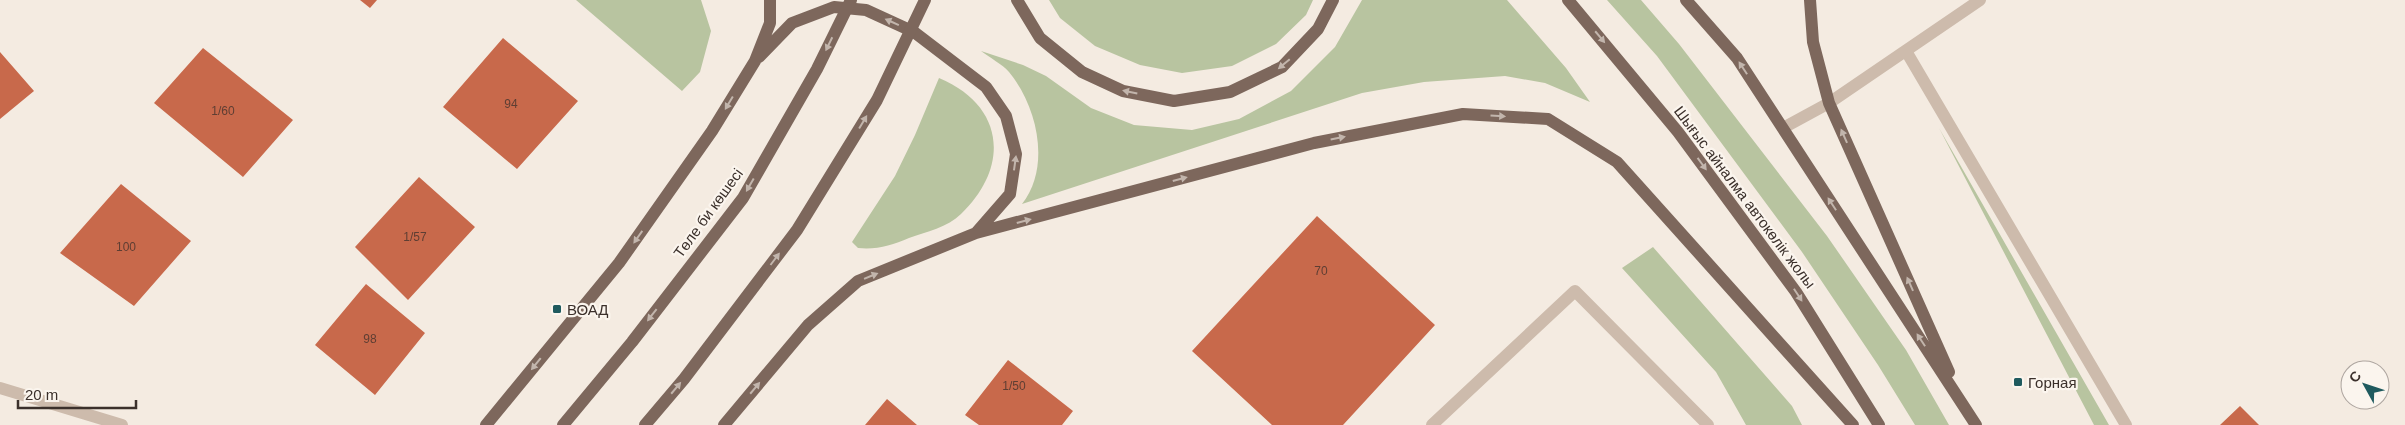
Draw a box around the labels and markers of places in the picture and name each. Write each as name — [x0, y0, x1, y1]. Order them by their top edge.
place label: ВОАД — [567, 301, 609, 318]
marker: ВОАД — [551, 303, 563, 315]
place label: Горная — [2028, 374, 2077, 391]
marker: Горная — [2012, 376, 2024, 388]

